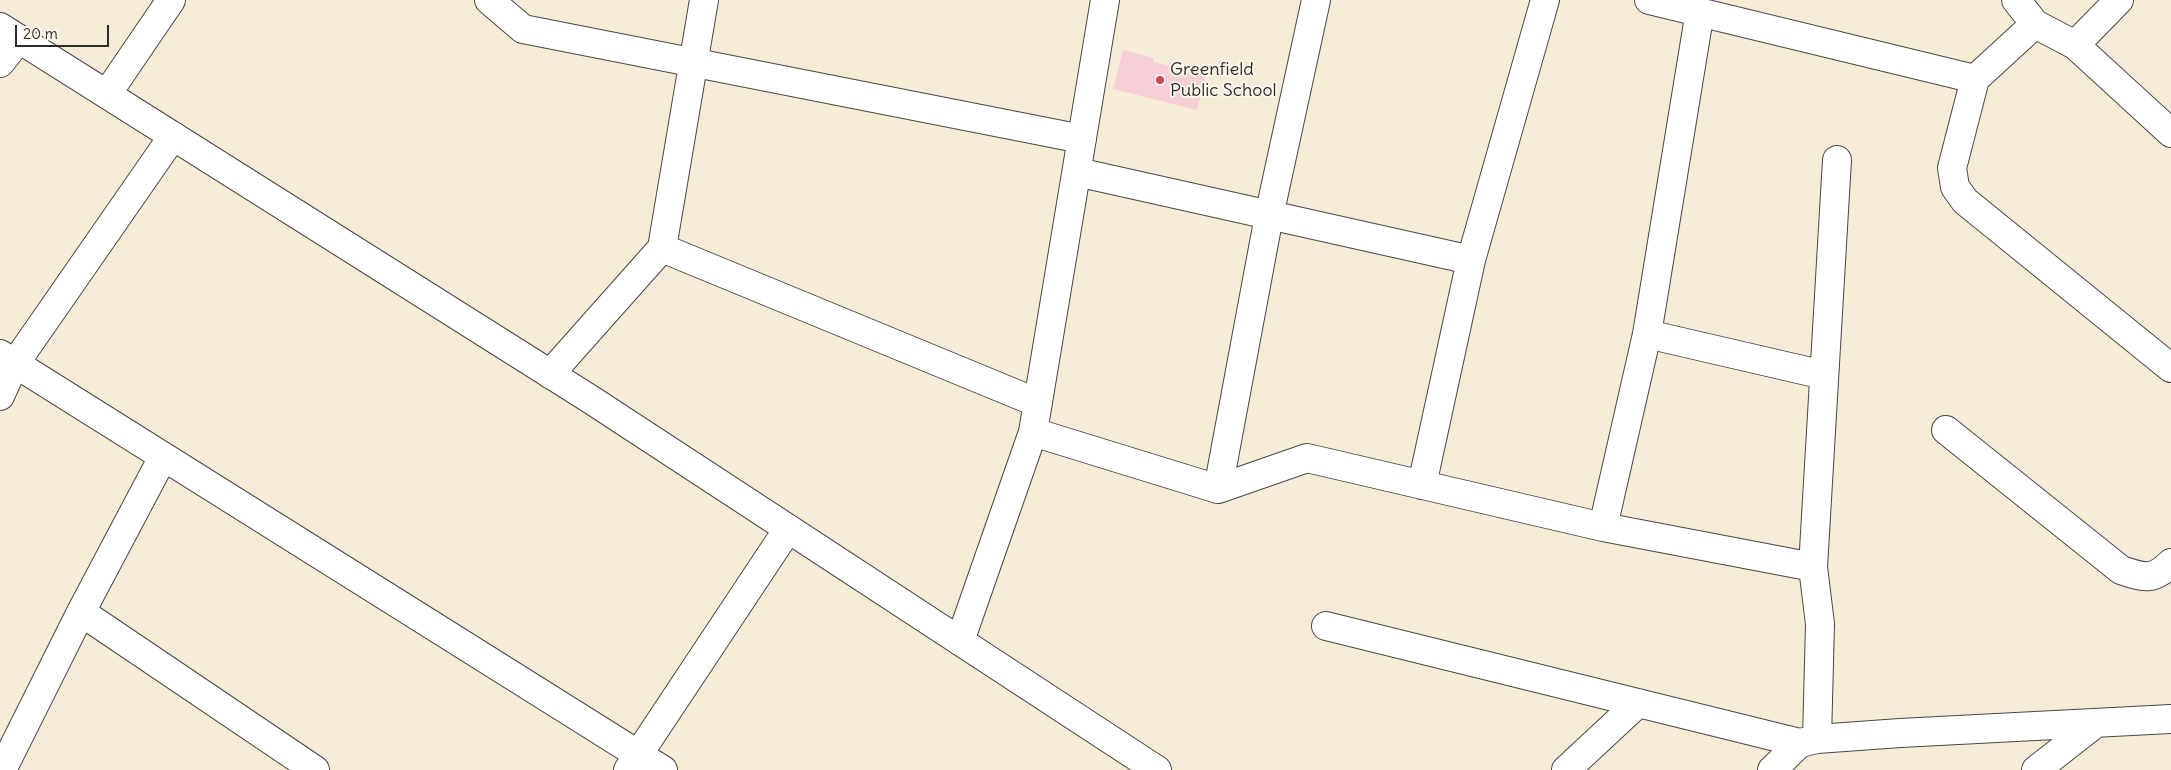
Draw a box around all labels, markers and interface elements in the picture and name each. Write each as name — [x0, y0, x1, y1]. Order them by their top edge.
scale bar — [18, 15, 111, 47]
text: 20 m — [23, 24, 58, 43]
place label: Greenfield Public School — [1170, 59, 1277, 102]
marker: Greenfield Public School — [1154, 74, 1166, 86]

